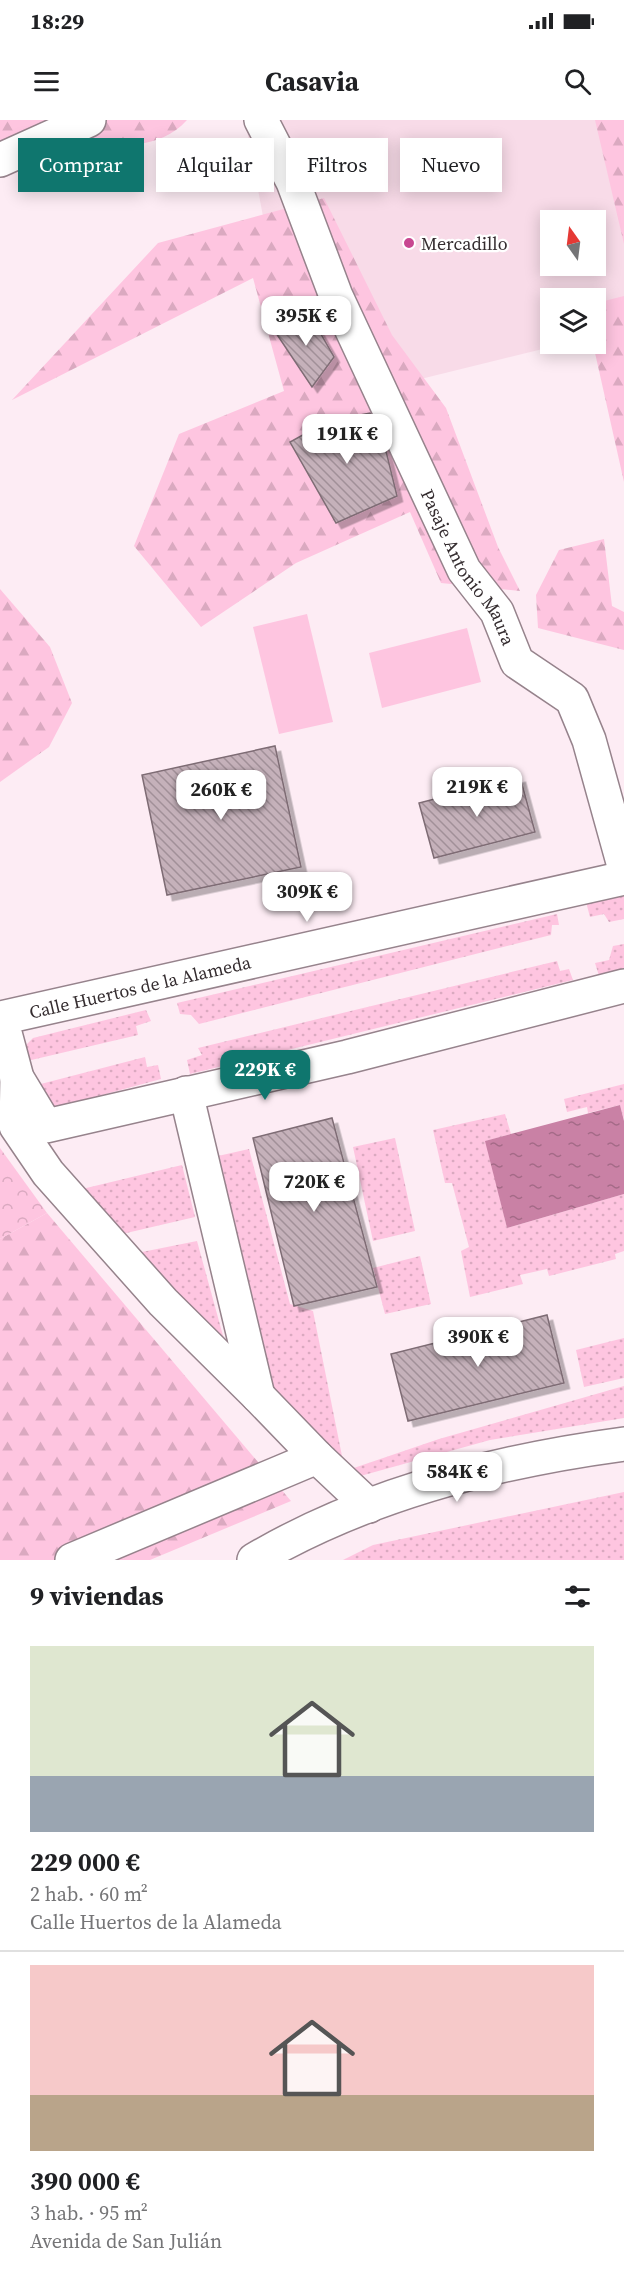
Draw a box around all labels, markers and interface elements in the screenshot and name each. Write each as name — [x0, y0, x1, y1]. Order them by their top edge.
text: 18:29 — [30, 6, 84, 36]
text: Casavia — [265, 63, 359, 100]
icon: menu — [30, 65, 63, 98]
icon: search — [561, 65, 594, 98]
chip: Comprar — [18, 138, 144, 192]
chip: Alquilar — [156, 138, 274, 192]
chip: Filtros — [286, 138, 388, 192]
chip: Nuevo — [400, 138, 502, 192]
north arrow — [540, 210, 606, 276]
map controls — [540, 210, 606, 354]
place label: Mercadillo — [421, 231, 508, 256]
marker: Mercadillo — [402, 236, 416, 250]
button: layers — [540, 288, 606, 354]
pin: 395K € — [257, 296, 355, 347]
text: 395K € — [275, 301, 337, 329]
pin: 191K € — [298, 414, 396, 465]
text: 191K € — [316, 419, 378, 447]
street label: Pasaje Antonio Maura — [415, 485, 522, 650]
pin: 219K € — [428, 767, 526, 818]
pin: 260K € — [172, 770, 270, 821]
text: 219K € — [446, 772, 508, 800]
text: 260K € — [190, 775, 252, 803]
pin: 309K € — [258, 872, 356, 923]
text: 309K € — [276, 877, 338, 905]
street label: Calle Huertos de la Alameda — [27, 949, 254, 1025]
pin: 229K € — [216, 1050, 314, 1101]
text: 229K € — [234, 1055, 296, 1083]
pin: 720K € — [265, 1162, 363, 1213]
text: 720K € — [283, 1167, 345, 1195]
pin: 390K € — [429, 1317, 527, 1368]
text: 390K € — [447, 1322, 509, 1350]
pin: 584K € — [408, 1452, 506, 1503]
text: 584K € — [426, 1457, 488, 1485]
text: 9 viviendas — [30, 1578, 164, 1614]
icon: filters — [561, 1580, 594, 1613]
icon: home — [258, 1685, 366, 1793]
text: 229 000 € — [30, 1844, 140, 1880]
text: 2 hab. · 60 m² — [30, 1880, 148, 1908]
text: Calle Huertos de la Alameda — [30, 1908, 282, 1936]
icon: home — [258, 2004, 366, 2112]
text: 390 000 € — [30, 2163, 140, 2199]
text: 3 hab. · 95 m² — [30, 2199, 148, 2227]
text: Avenida de San Julián — [30, 2227, 222, 2255]

